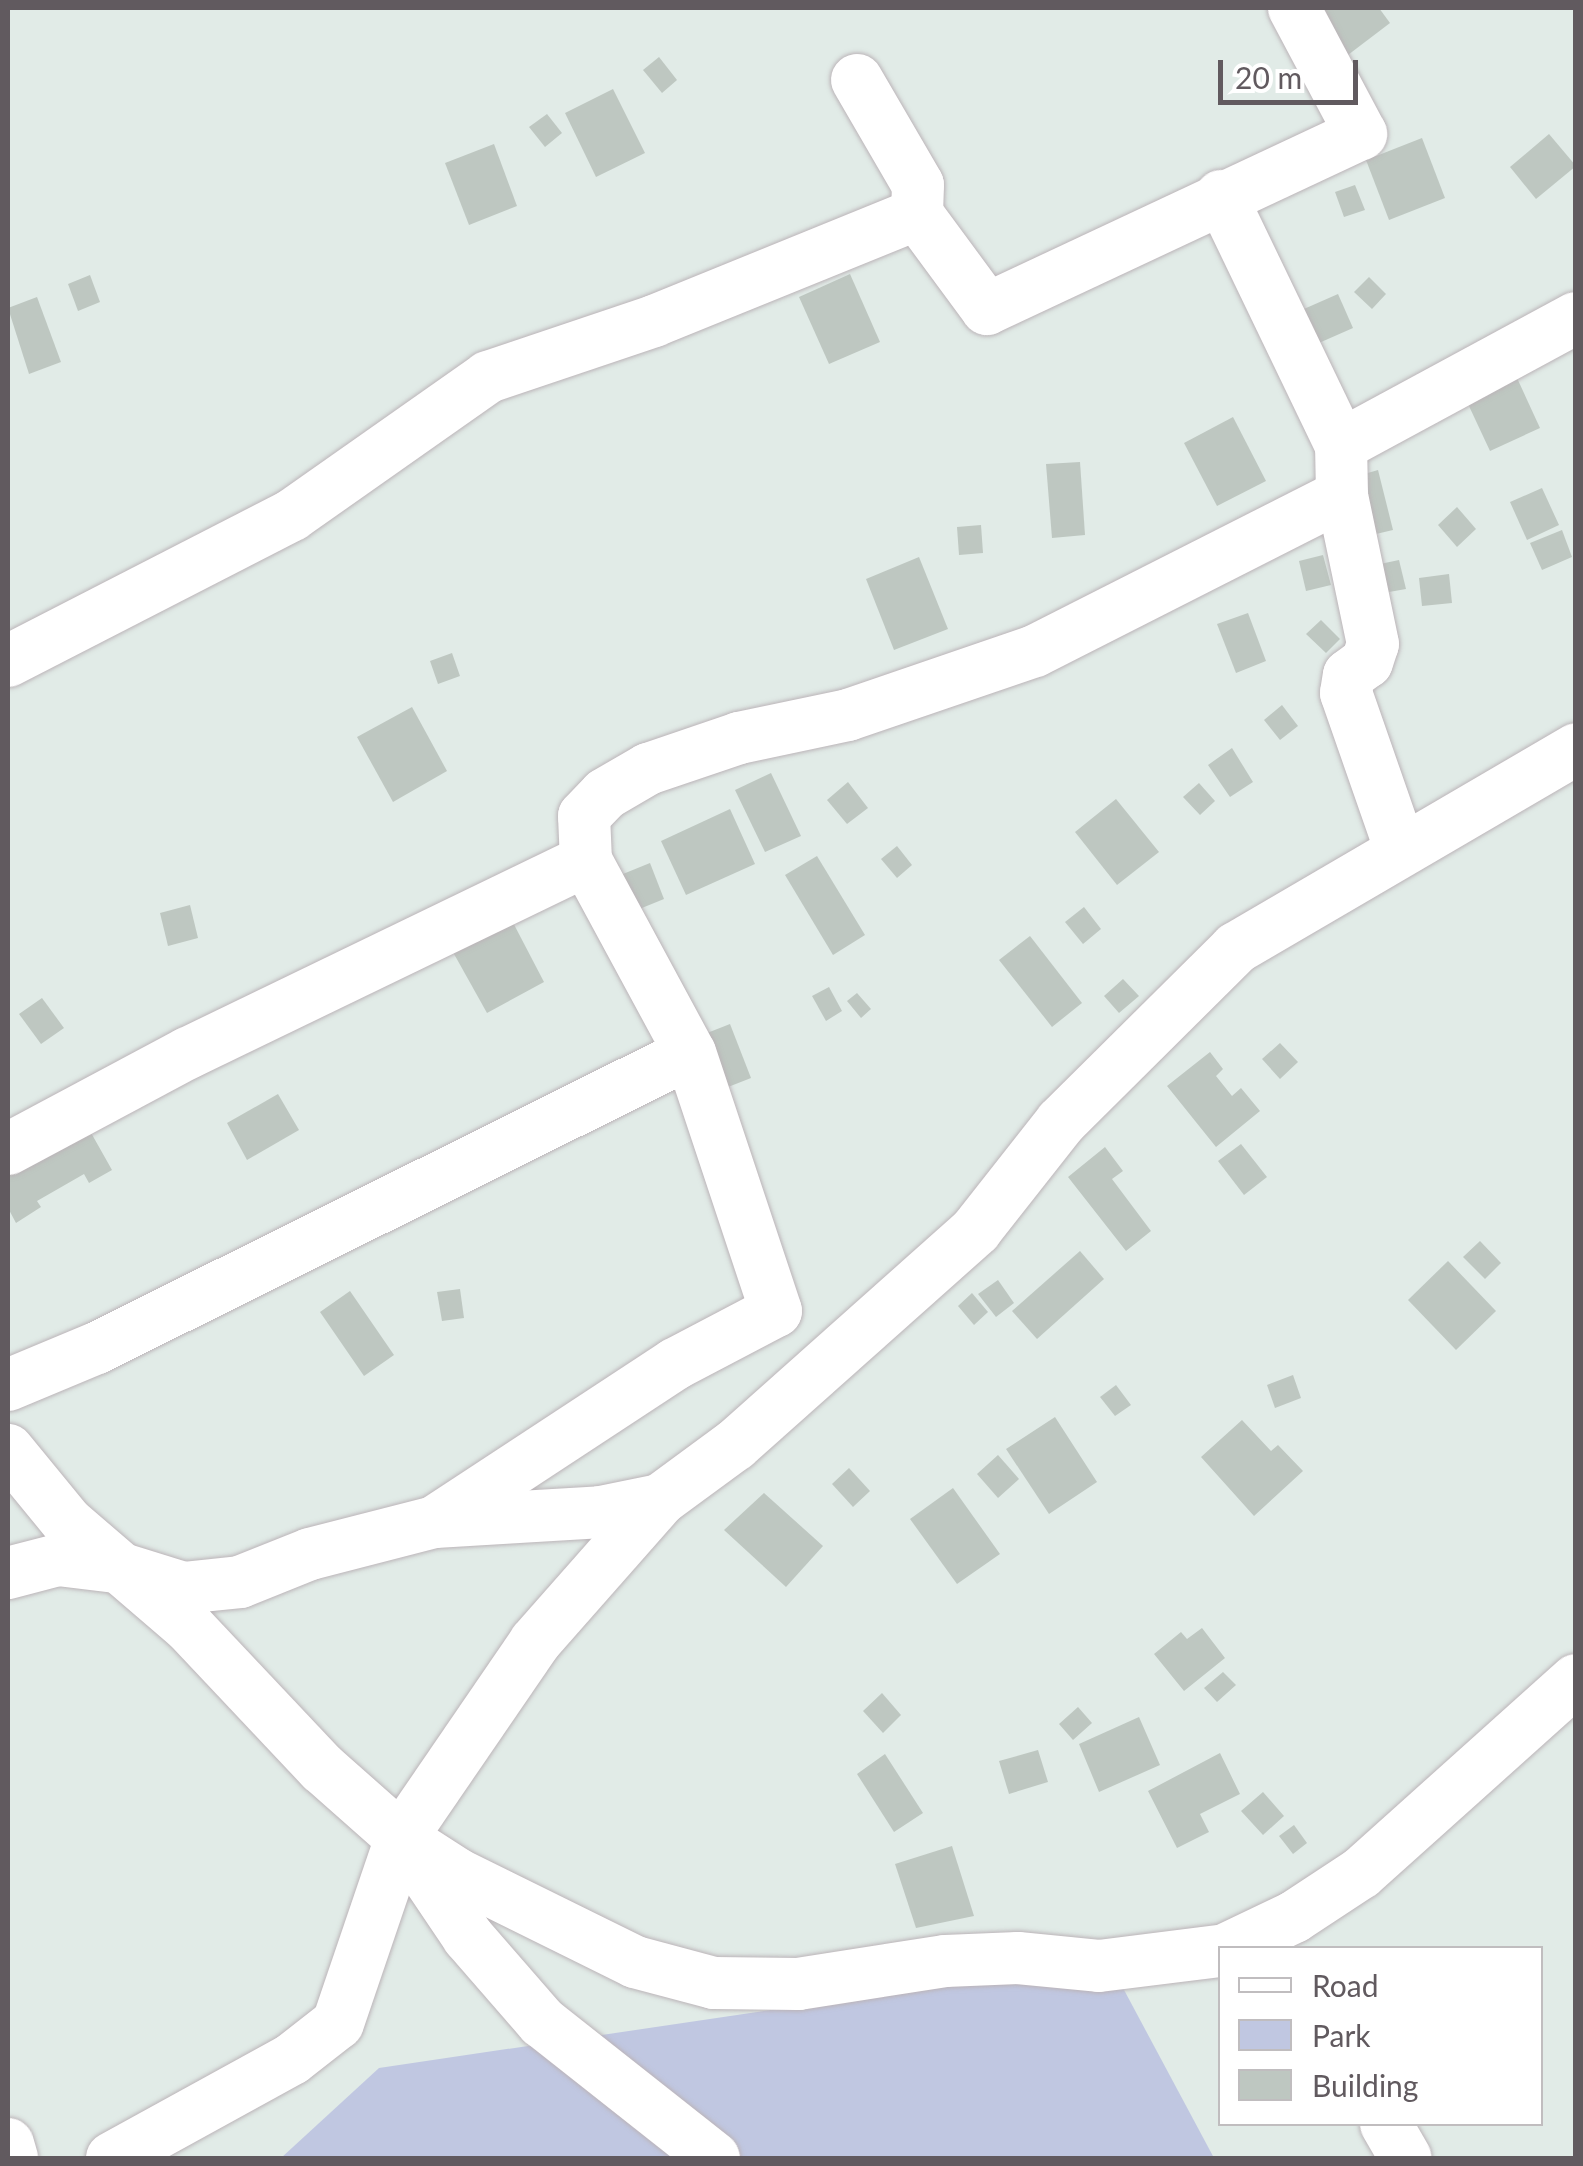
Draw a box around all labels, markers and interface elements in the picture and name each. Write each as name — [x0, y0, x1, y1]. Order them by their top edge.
scale bar — [1223, 40, 1363, 102]
text: 20 m — [1235, 59, 1302, 95]
legend — [1218, 1946, 1543, 2126]
text: Road — [1312, 1967, 1379, 2003]
text: Park — [1312, 2017, 1371, 2053]
text: Building — [1312, 2067, 1418, 2103]

